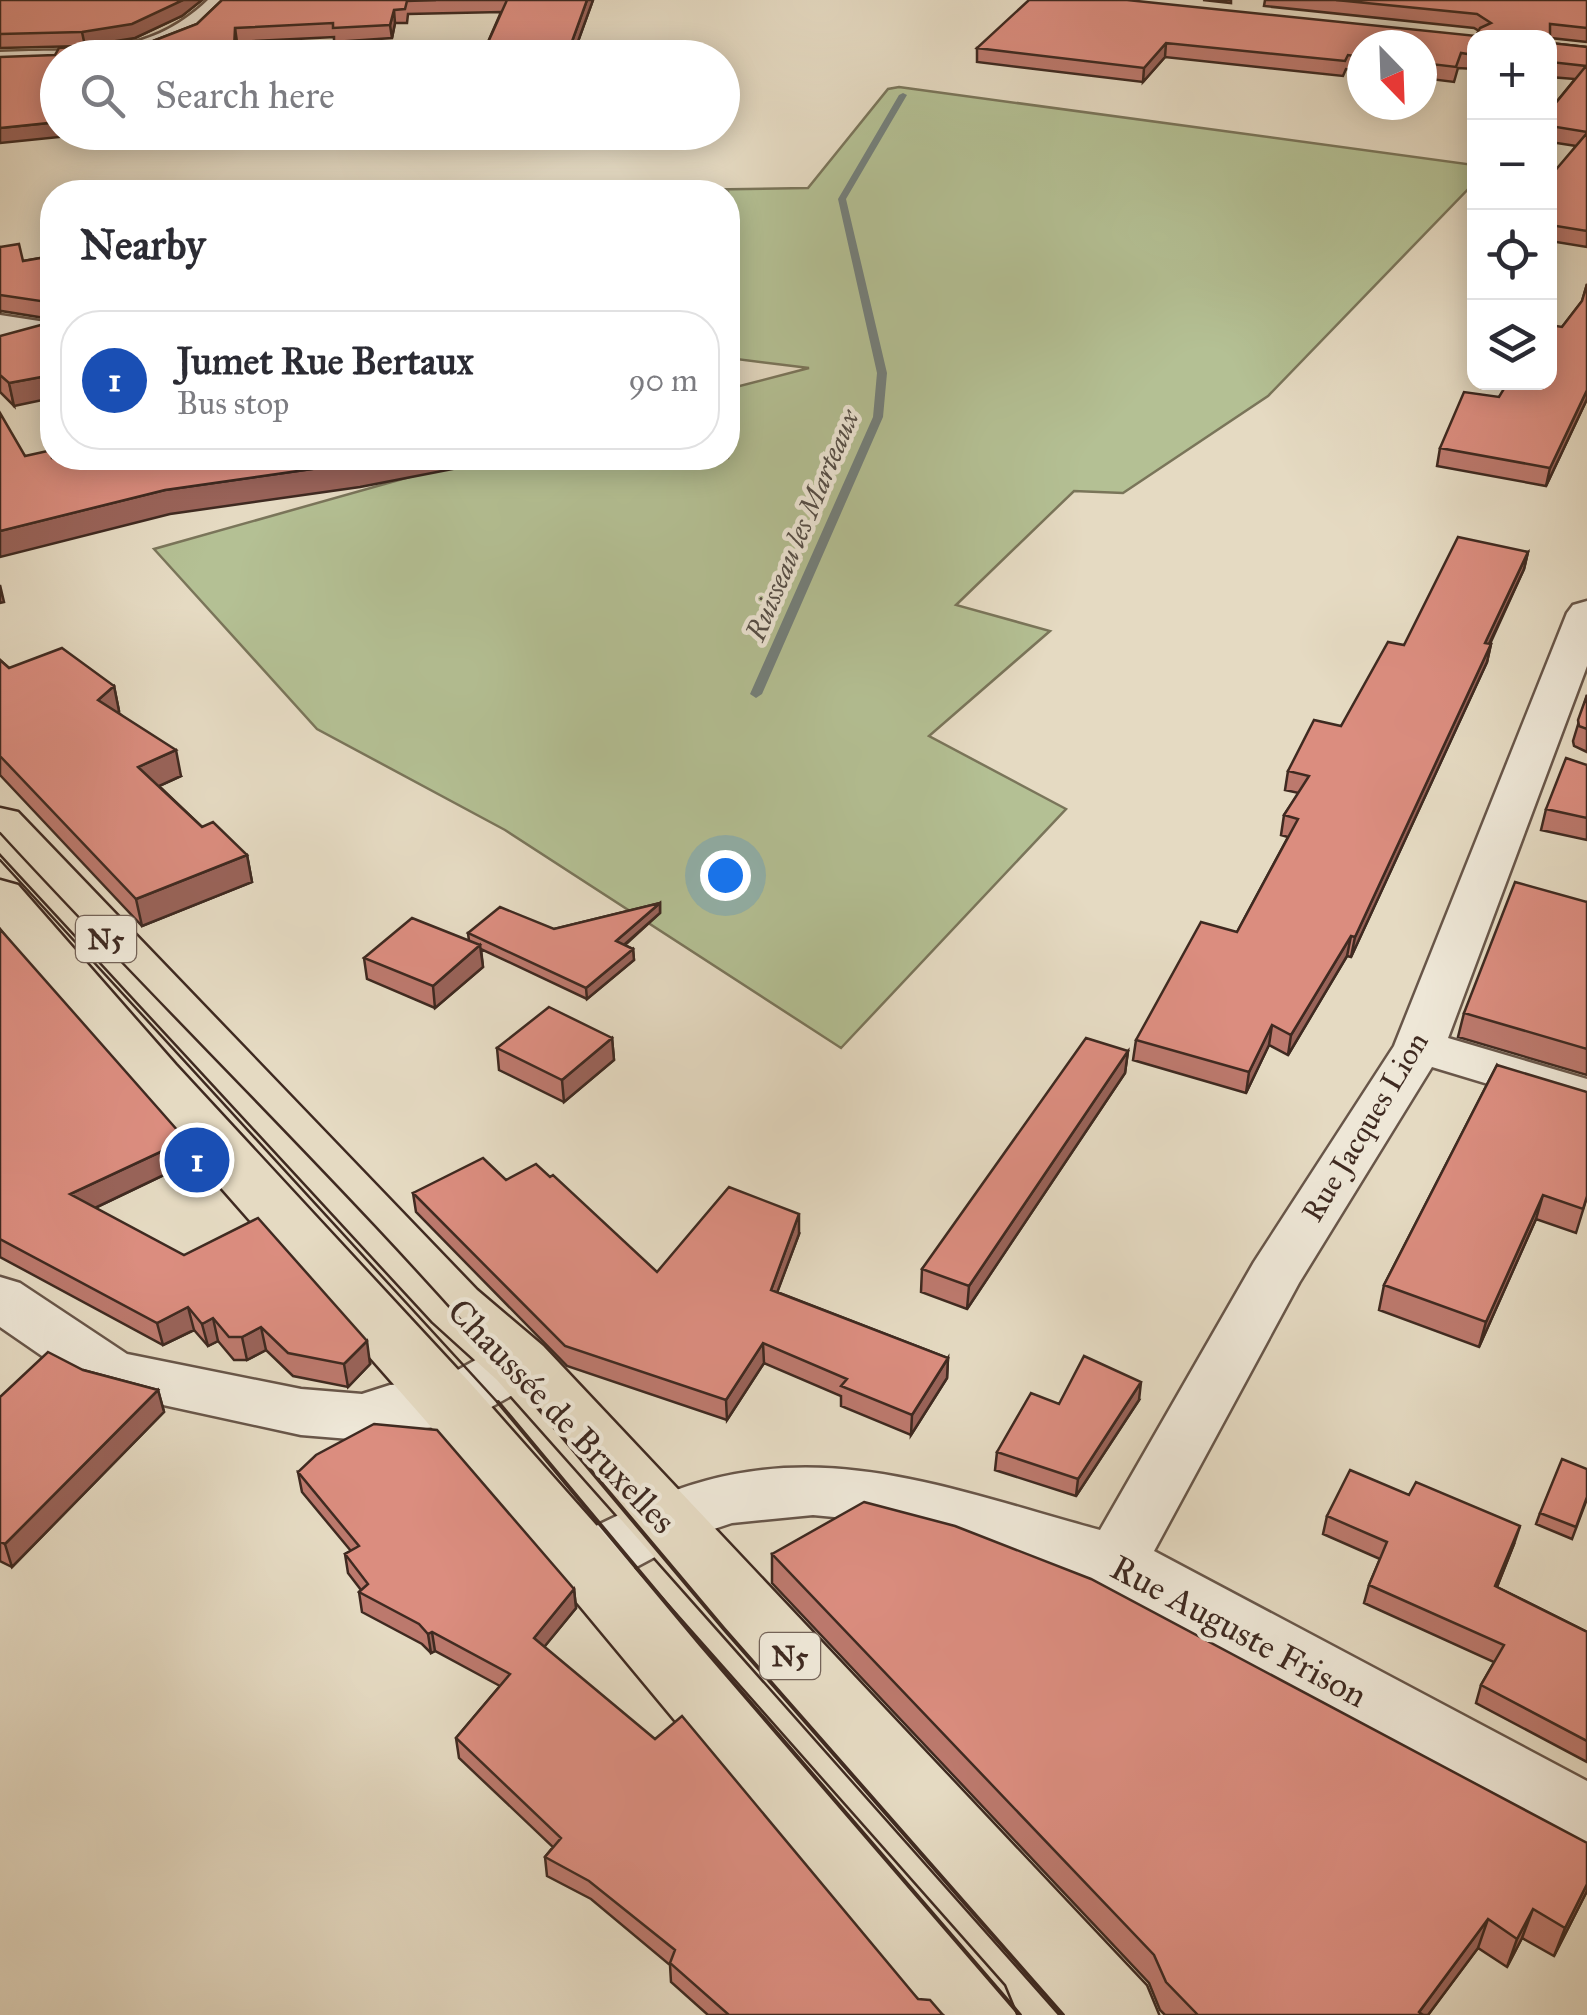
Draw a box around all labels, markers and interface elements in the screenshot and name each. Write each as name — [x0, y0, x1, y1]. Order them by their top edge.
north arrow — [1347, 30, 1437, 120]
map controls — [1467, 30, 1557, 390]
button: + — [1467, 30, 1557, 120]
search box — [40, 40, 740, 150]
icon: search — [75, 68, 130, 123]
text: Search here — [155, 72, 335, 118]
button: − — [1467, 120, 1557, 210]
button: locate — [1467, 210, 1557, 300]
text: Nearby — [80, 219, 205, 271]
button: layers — [1467, 300, 1557, 390]
text: Jumet Rue Bertaux — [177, 338, 474, 384]
text: 1 — [108, 361, 121, 400]
text: 90 m — [628, 361, 698, 400]
text: Bus stop — [177, 384, 289, 423]
water label: Ruisseau les Marteaux — [738, 403, 867, 647]
your location — [700, 850, 751, 901]
road number: N5 — [76, 916, 136, 962]
street label: Rue Jacques Lion — [1294, 1026, 1436, 1228]
pin: 1 — [164, 1122, 230, 1198]
street label: Chaussée de Bruxelles — [439, 1290, 685, 1543]
street label: Rue Auguste Frison — [1103, 1546, 1374, 1717]
road number: N5 — [760, 1633, 820, 1679]

